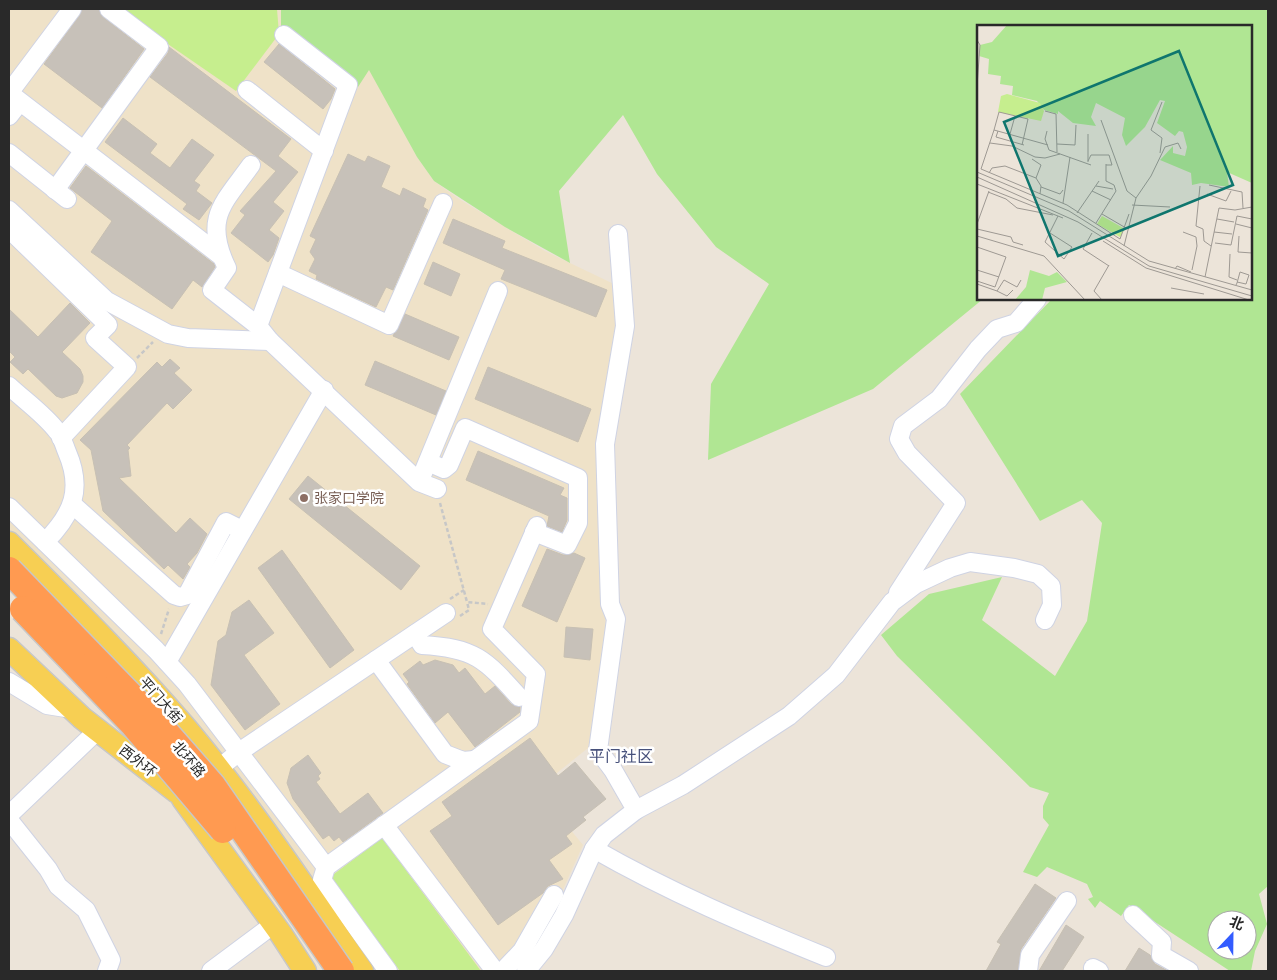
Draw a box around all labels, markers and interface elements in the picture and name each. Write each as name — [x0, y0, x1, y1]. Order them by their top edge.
inset map — [977, 25, 1252, 300]
place label: 张家口学院 — [314, 489, 384, 507]
marker: 张家口学院 — [298, 492, 310, 504]
street label: 平门大街 — [136, 673, 186, 727]
street label: 北环路 — [169, 737, 209, 781]
street label: 西外环 — [116, 741, 160, 781]
district label: 平门社区 — [589, 746, 653, 767]
north arrow — [1207, 910, 1257, 960]
text: 北 — [1227, 912, 1247, 934]

